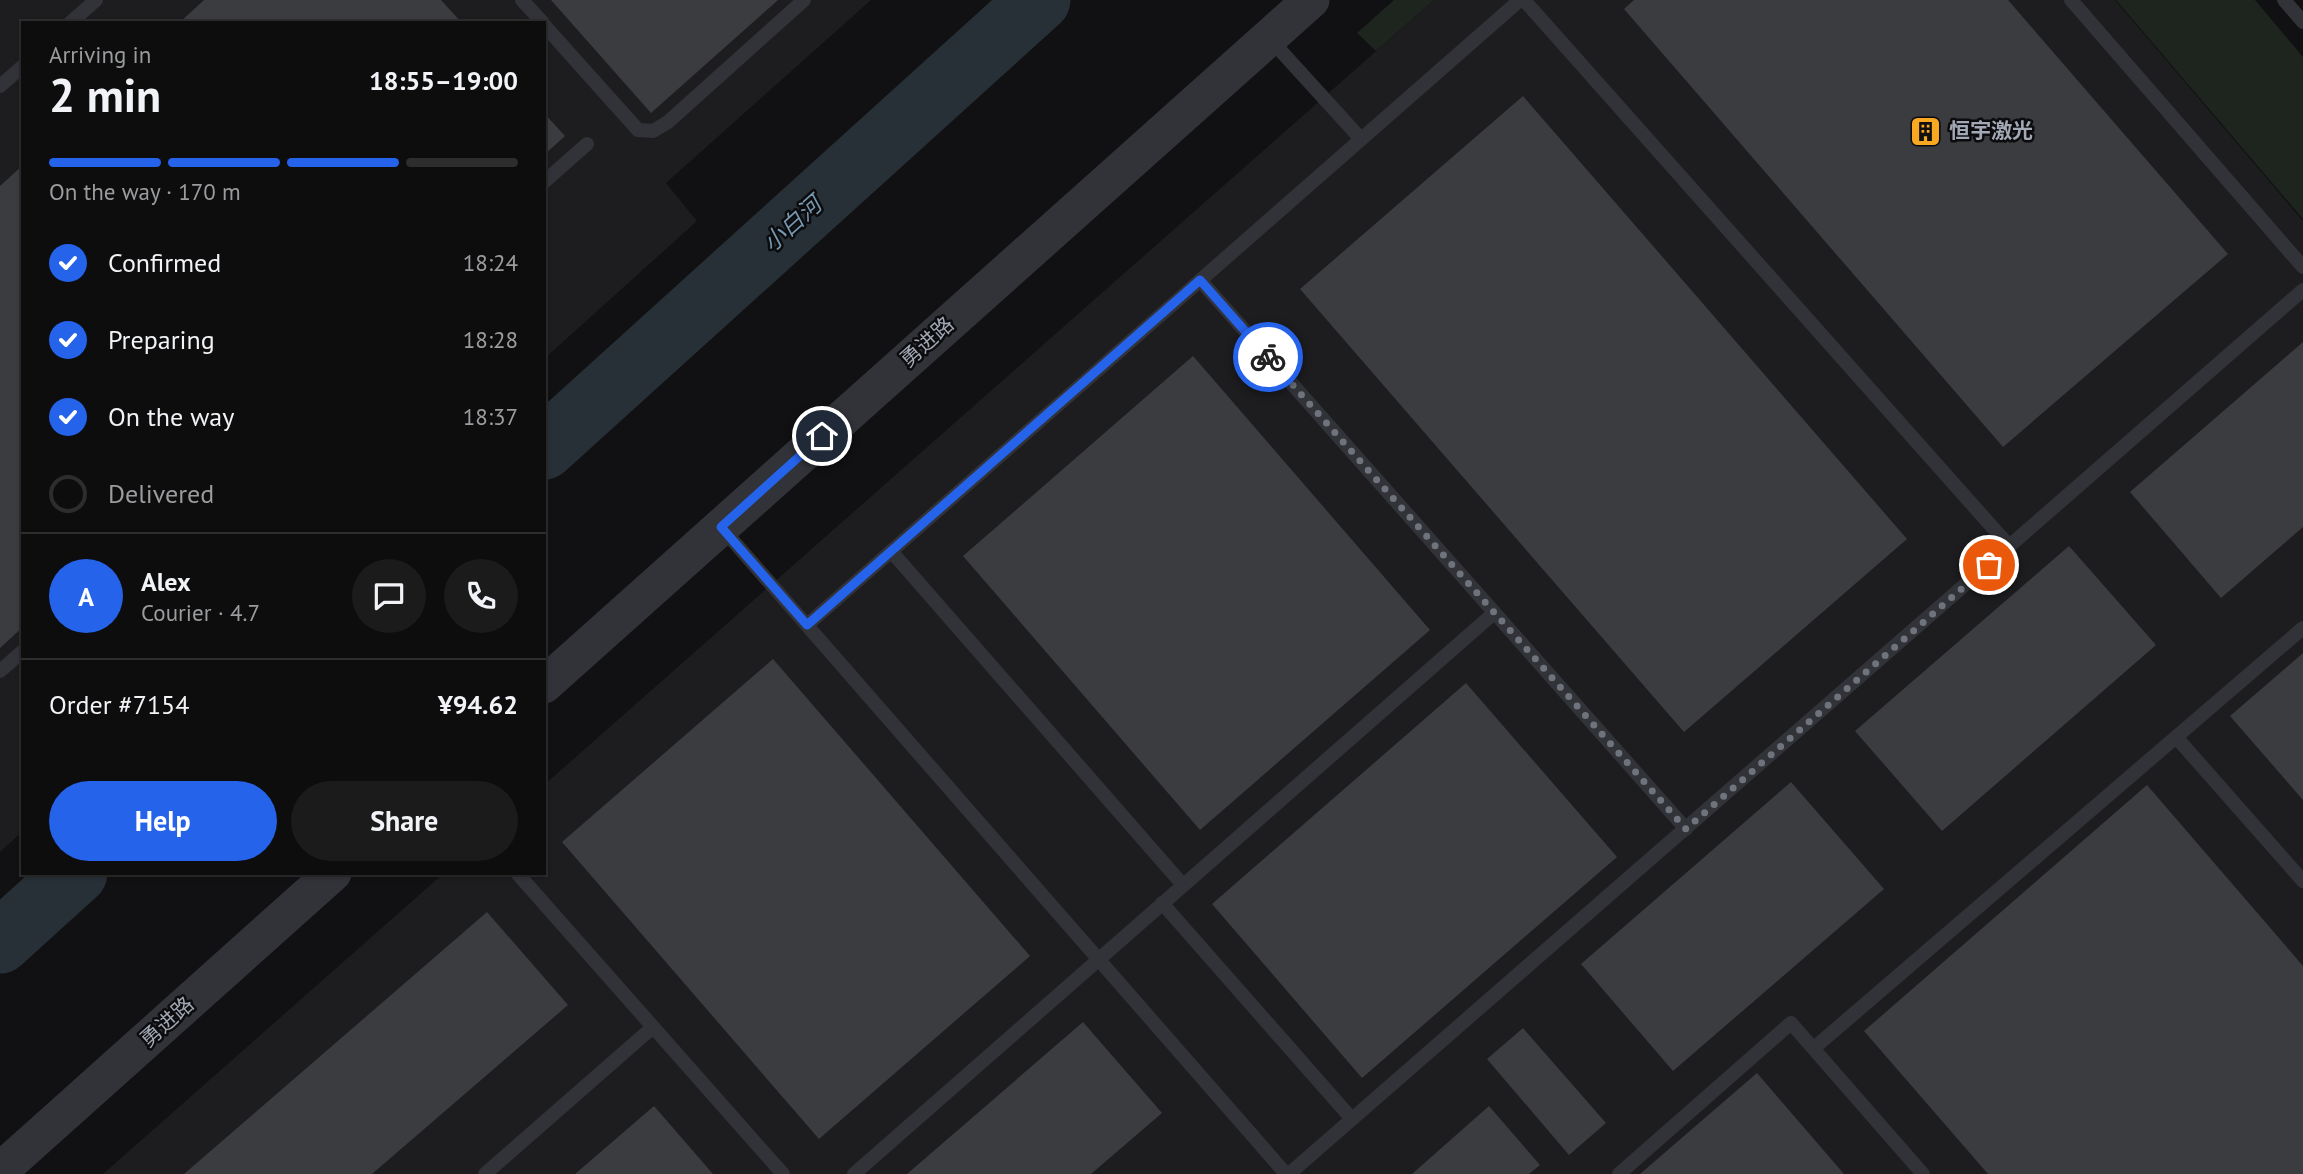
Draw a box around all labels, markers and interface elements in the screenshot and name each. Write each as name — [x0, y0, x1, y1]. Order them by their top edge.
text: Arriving in — [49, 40, 151, 69]
text: 18:55–19:00 — [369, 64, 518, 97]
text: 2 min — [49, 65, 161, 125]
building icon: 恒宇激光 — [1909, 114, 1943, 148]
place label: 恒宇激光 — [1949, 117, 2033, 144]
text: On the way · 170 m — [49, 177, 241, 206]
water label: 小白河 — [756, 187, 830, 257]
icon: check — [49, 244, 87, 282]
text: Confirmed — [108, 246, 221, 279]
text: 18:24 — [463, 248, 518, 277]
street label: 勇进路 — [894, 311, 959, 373]
icon: check — [49, 321, 87, 359]
courier — [1233, 322, 1303, 392]
text: Preparing — [108, 323, 215, 356]
text: 18:28 — [463, 325, 518, 354]
icon: bike — [1249, 338, 1287, 376]
icon: check — [49, 398, 87, 436]
text: On the way — [108, 400, 234, 433]
text: 18:37 — [463, 402, 518, 431]
pin — [792, 406, 852, 466]
icon: home — [803, 417, 841, 455]
text: Delivered — [108, 477, 214, 510]
pin — [1959, 535, 2019, 595]
icon: bag — [1970, 546, 2008, 584]
button: chat — [352, 559, 426, 633]
button: phone — [444, 559, 518, 633]
text: Alex — [141, 565, 191, 598]
text: A — [78, 580, 94, 613]
text: Courier · 4.7 — [141, 598, 260, 627]
text: Order #7154 — [49, 688, 189, 721]
text: ¥94.62 — [438, 688, 518, 721]
button: Help — [49, 781, 277, 861]
button: Share — [291, 781, 518, 861]
street label: 勇进路 — [134, 991, 199, 1053]

